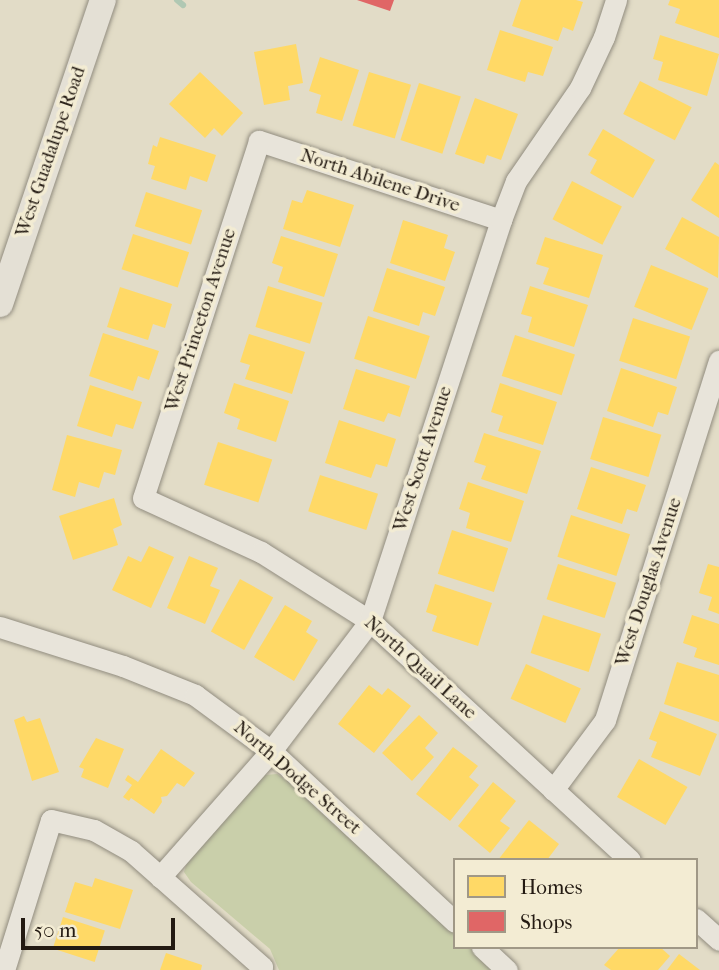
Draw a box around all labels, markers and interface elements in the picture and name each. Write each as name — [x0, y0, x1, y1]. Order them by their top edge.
street label: West Guadalupe Road — [11, 64, 91, 240]
street label: North Abilene Drive — [297, 144, 463, 218]
street label: West Princeton Avenue — [161, 226, 241, 414]
street label: West Scott Avenue — [389, 384, 457, 534]
street label: West Douglas Avenue — [611, 495, 687, 669]
street label: North Quail Lane — [359, 612, 481, 724]
street label: North Dodge Street — [229, 716, 365, 840]
legend — [453, 858, 698, 949]
text: Homes — [520, 875, 582, 899]
scale bar — [24, 904, 178, 948]
text: Shops — [520, 910, 572, 934]
text: 50 m — [34, 918, 77, 942]

